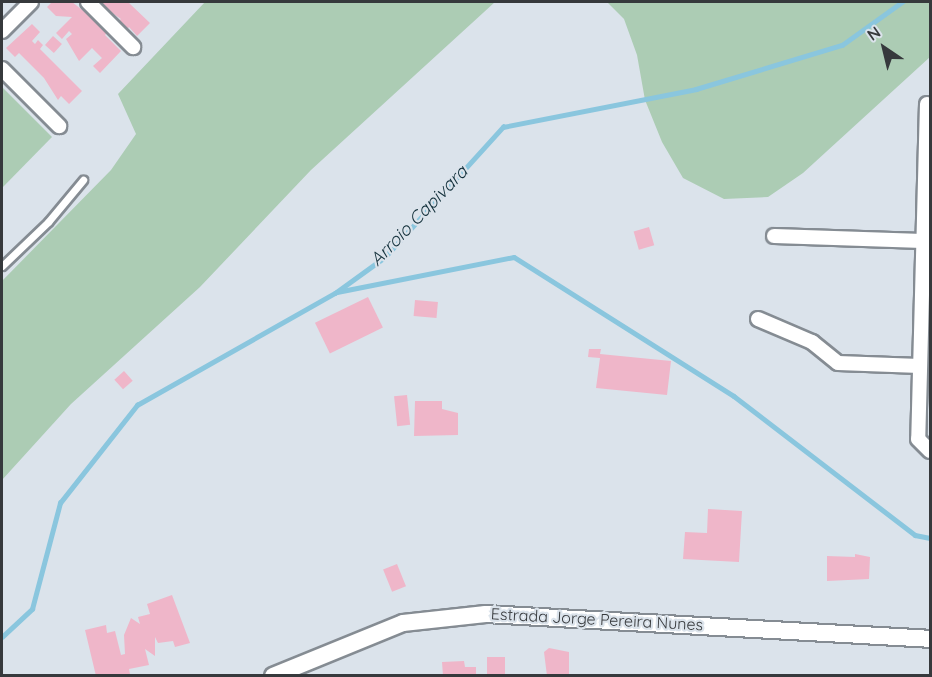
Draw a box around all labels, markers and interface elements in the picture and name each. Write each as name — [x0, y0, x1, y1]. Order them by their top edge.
north arrow — [854, 18, 914, 78]
text: N — [863, 22, 884, 45]
water label: Arroio Capivara — [366, 161, 472, 271]
street label: Estrada Jorge Pereira Nunes — [490, 604, 704, 634]

